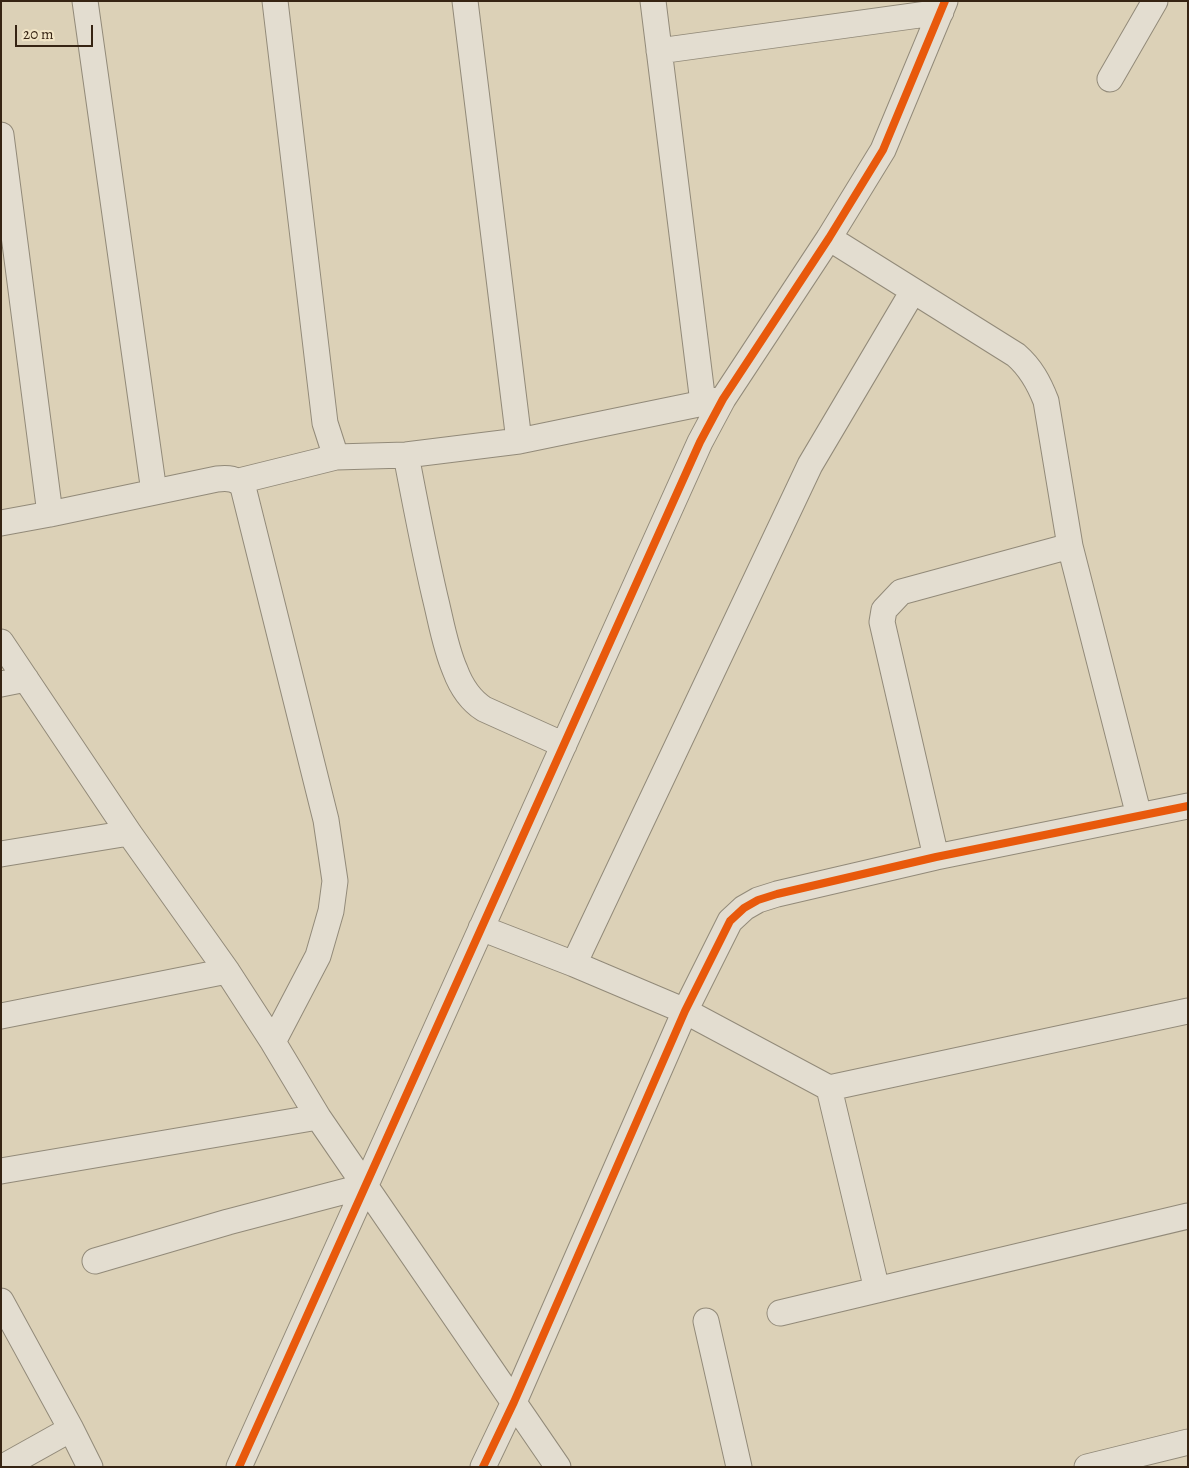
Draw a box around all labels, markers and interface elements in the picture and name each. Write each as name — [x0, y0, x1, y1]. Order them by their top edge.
scale bar — [18, 15, 95, 47]
text: 20 m — [23, 24, 54, 44]

